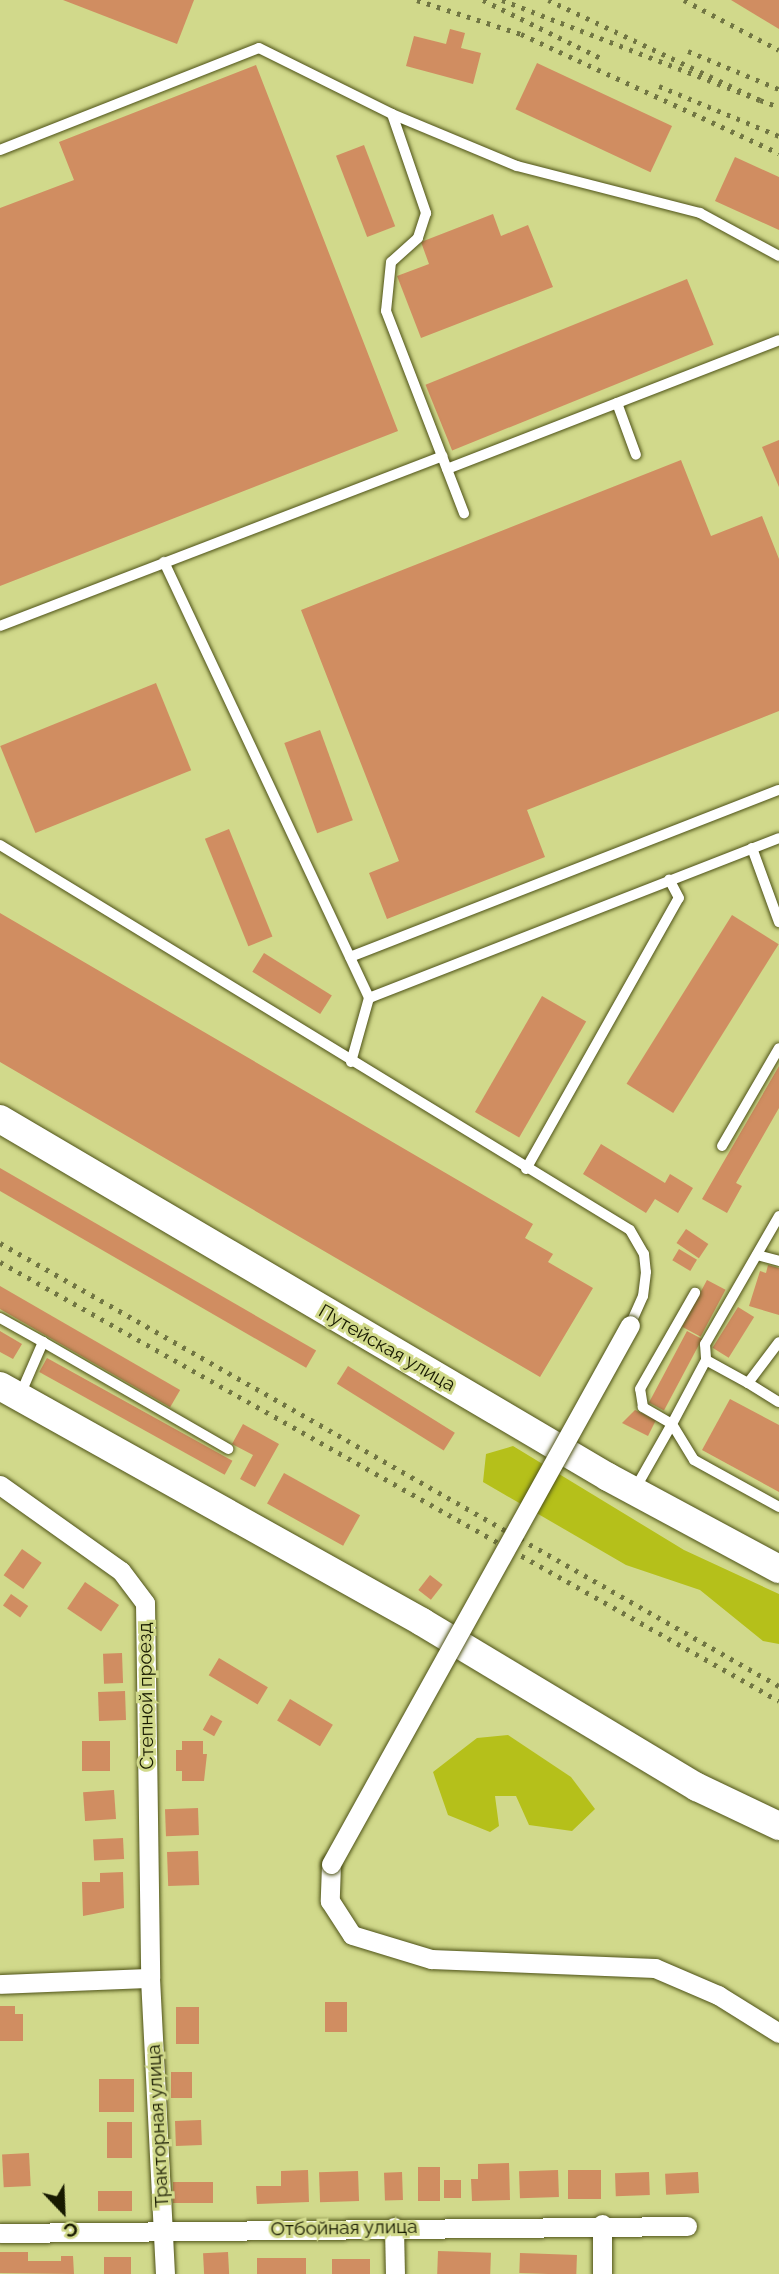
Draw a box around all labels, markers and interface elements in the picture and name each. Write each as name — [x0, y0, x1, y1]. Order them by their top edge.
street label: Путейская улица — [314, 1300, 460, 1396]
street label: Степной проезд — [133, 1622, 159, 1770]
street label: Тракторная улица — [142, 2044, 174, 2208]
north arrow — [28, 2176, 98, 2246]
street label: Отбойная улица — [270, 2215, 418, 2241]
text: С — [61, 2218, 82, 2243]

